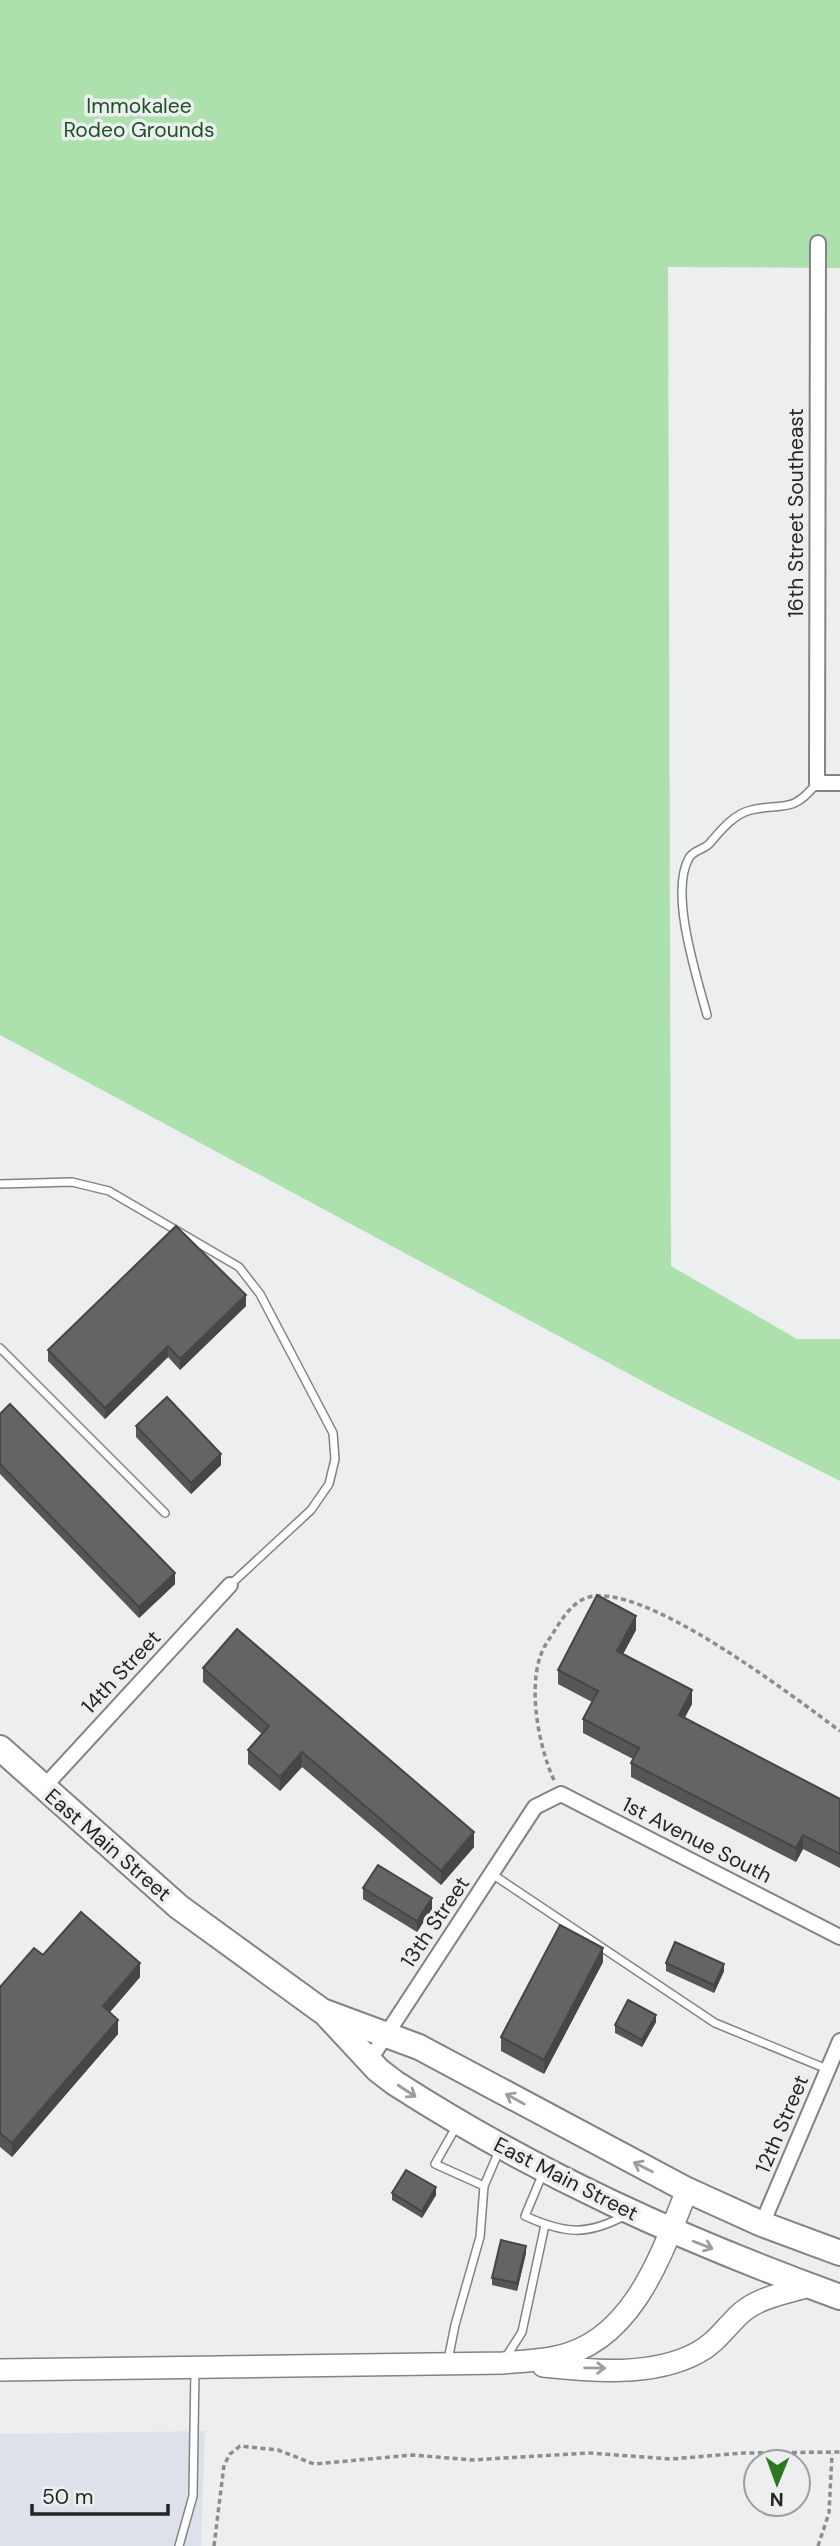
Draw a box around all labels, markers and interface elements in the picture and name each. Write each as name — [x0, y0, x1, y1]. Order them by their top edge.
park label: Immokalee Rodeo Grounds — [64, 92, 214, 144]
street label: 16th Street Southeast — [782, 408, 810, 618]
street label: 14th Street — [75, 1624, 167, 1720]
street label: East Main Street — [39, 1782, 177, 1908]
street label: 1st Avenue South — [617, 1790, 777, 1890]
street label: 13th Street — [394, 1871, 476, 1973]
street label: 12th Street — [749, 2071, 815, 2177]
one-way arrow — [397, 2083, 416, 2098]
one-way arrow — [506, 2092, 526, 2106]
street label: East Main Street — [489, 2131, 643, 2227]
one-way arrow — [633, 2160, 654, 2174]
one-way arrow — [692, 2239, 714, 2252]
one-way arrow — [583, 2361, 606, 2375]
north arrow — [742, 2448, 812, 2518]
scale bar — [32, 2472, 168, 2516]
text: 50 m — [42, 2483, 93, 2511]
text: N — [770, 2487, 784, 2512]

